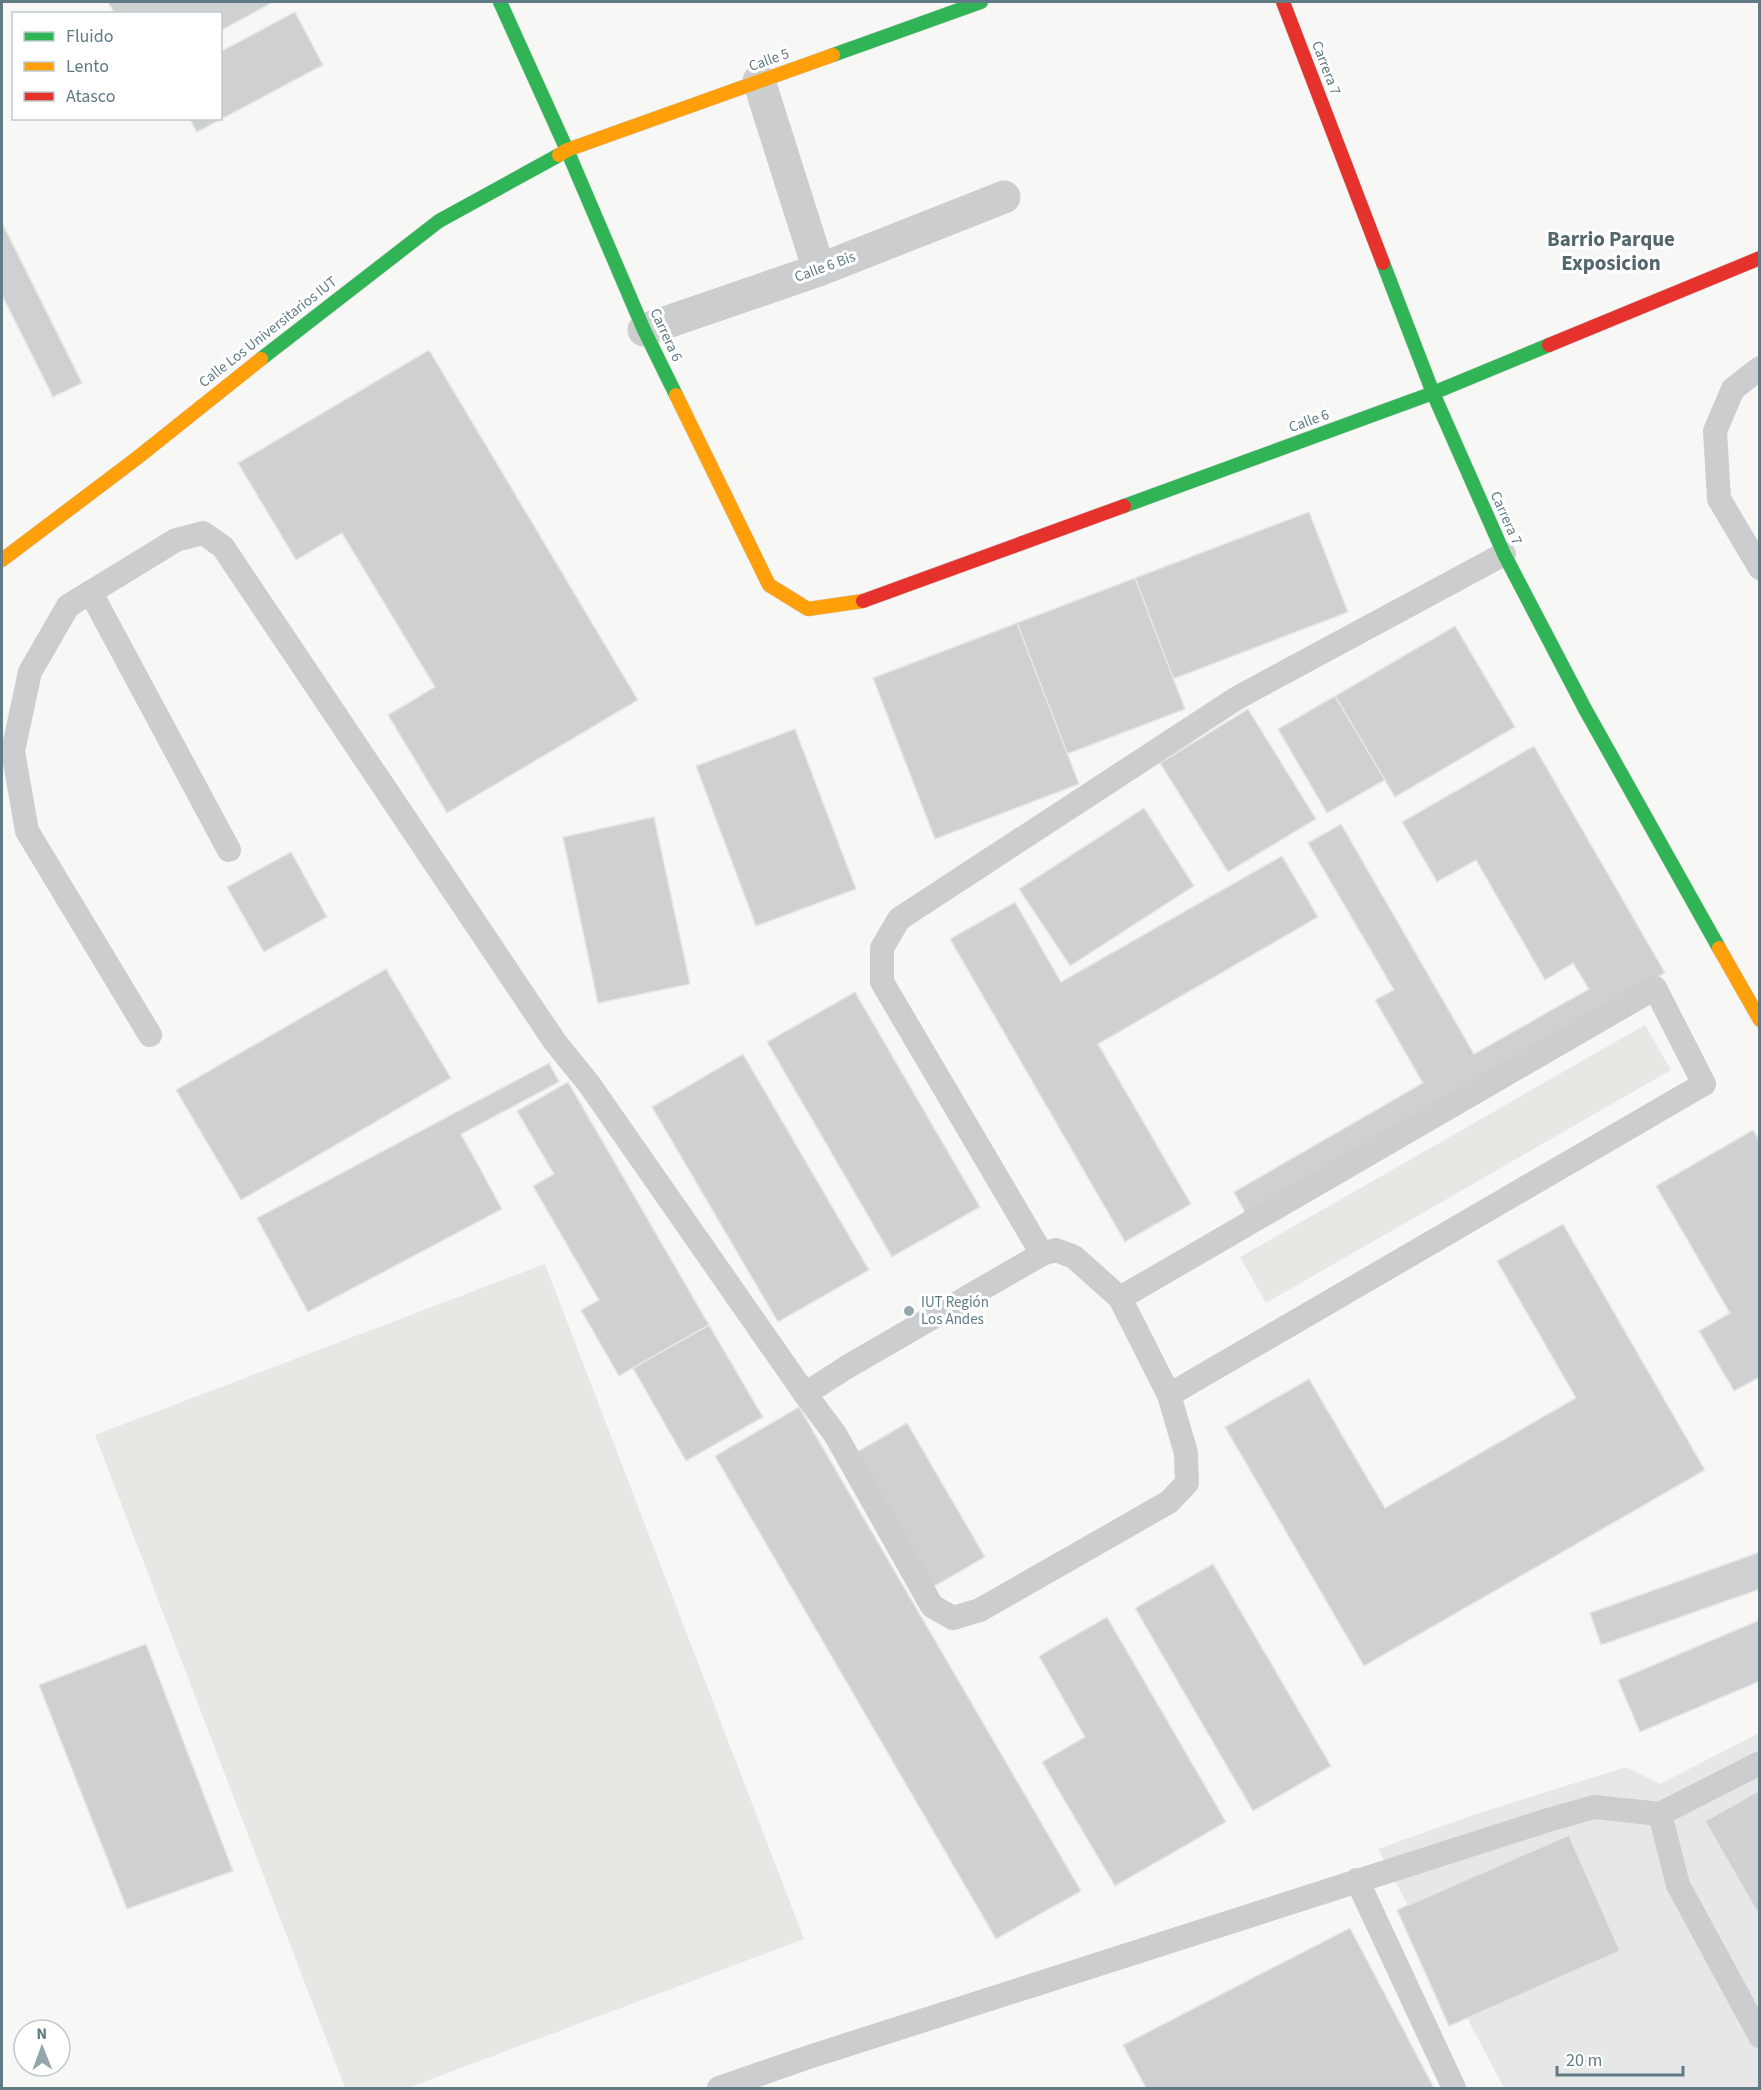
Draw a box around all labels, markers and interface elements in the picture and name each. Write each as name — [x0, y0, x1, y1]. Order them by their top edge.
legend — [12, 12, 222, 120]
text: Fluido — [66, 24, 113, 49]
street label: Carrera 7 — [1306, 38, 1346, 98]
street label: Calle 5 — [746, 43, 792, 77]
text: Lento — [66, 54, 109, 79]
text: Atasco — [66, 84, 115, 109]
district label: Barrio Parque Exposicion — [1547, 224, 1675, 278]
street label: Calle 6 Bis — [792, 246, 858, 288]
street label: Calle Los Universitarios IUT — [195, 271, 341, 393]
street label: Carrera 6 — [645, 305, 687, 365]
street label: Calle 6 — [1286, 404, 1332, 438]
street label: Carrera 7 — [1485, 488, 1527, 548]
place label: IUT Región Los Andes — [921, 1292, 989, 1330]
marker: IUT Región Los Andes — [902, 1304, 916, 1318]
north arrow — [12, 2018, 72, 2078]
text: N — [36, 2023, 47, 2045]
scale bar — [1557, 2039, 1683, 2077]
text: 20 m — [1566, 2048, 1602, 2073]

